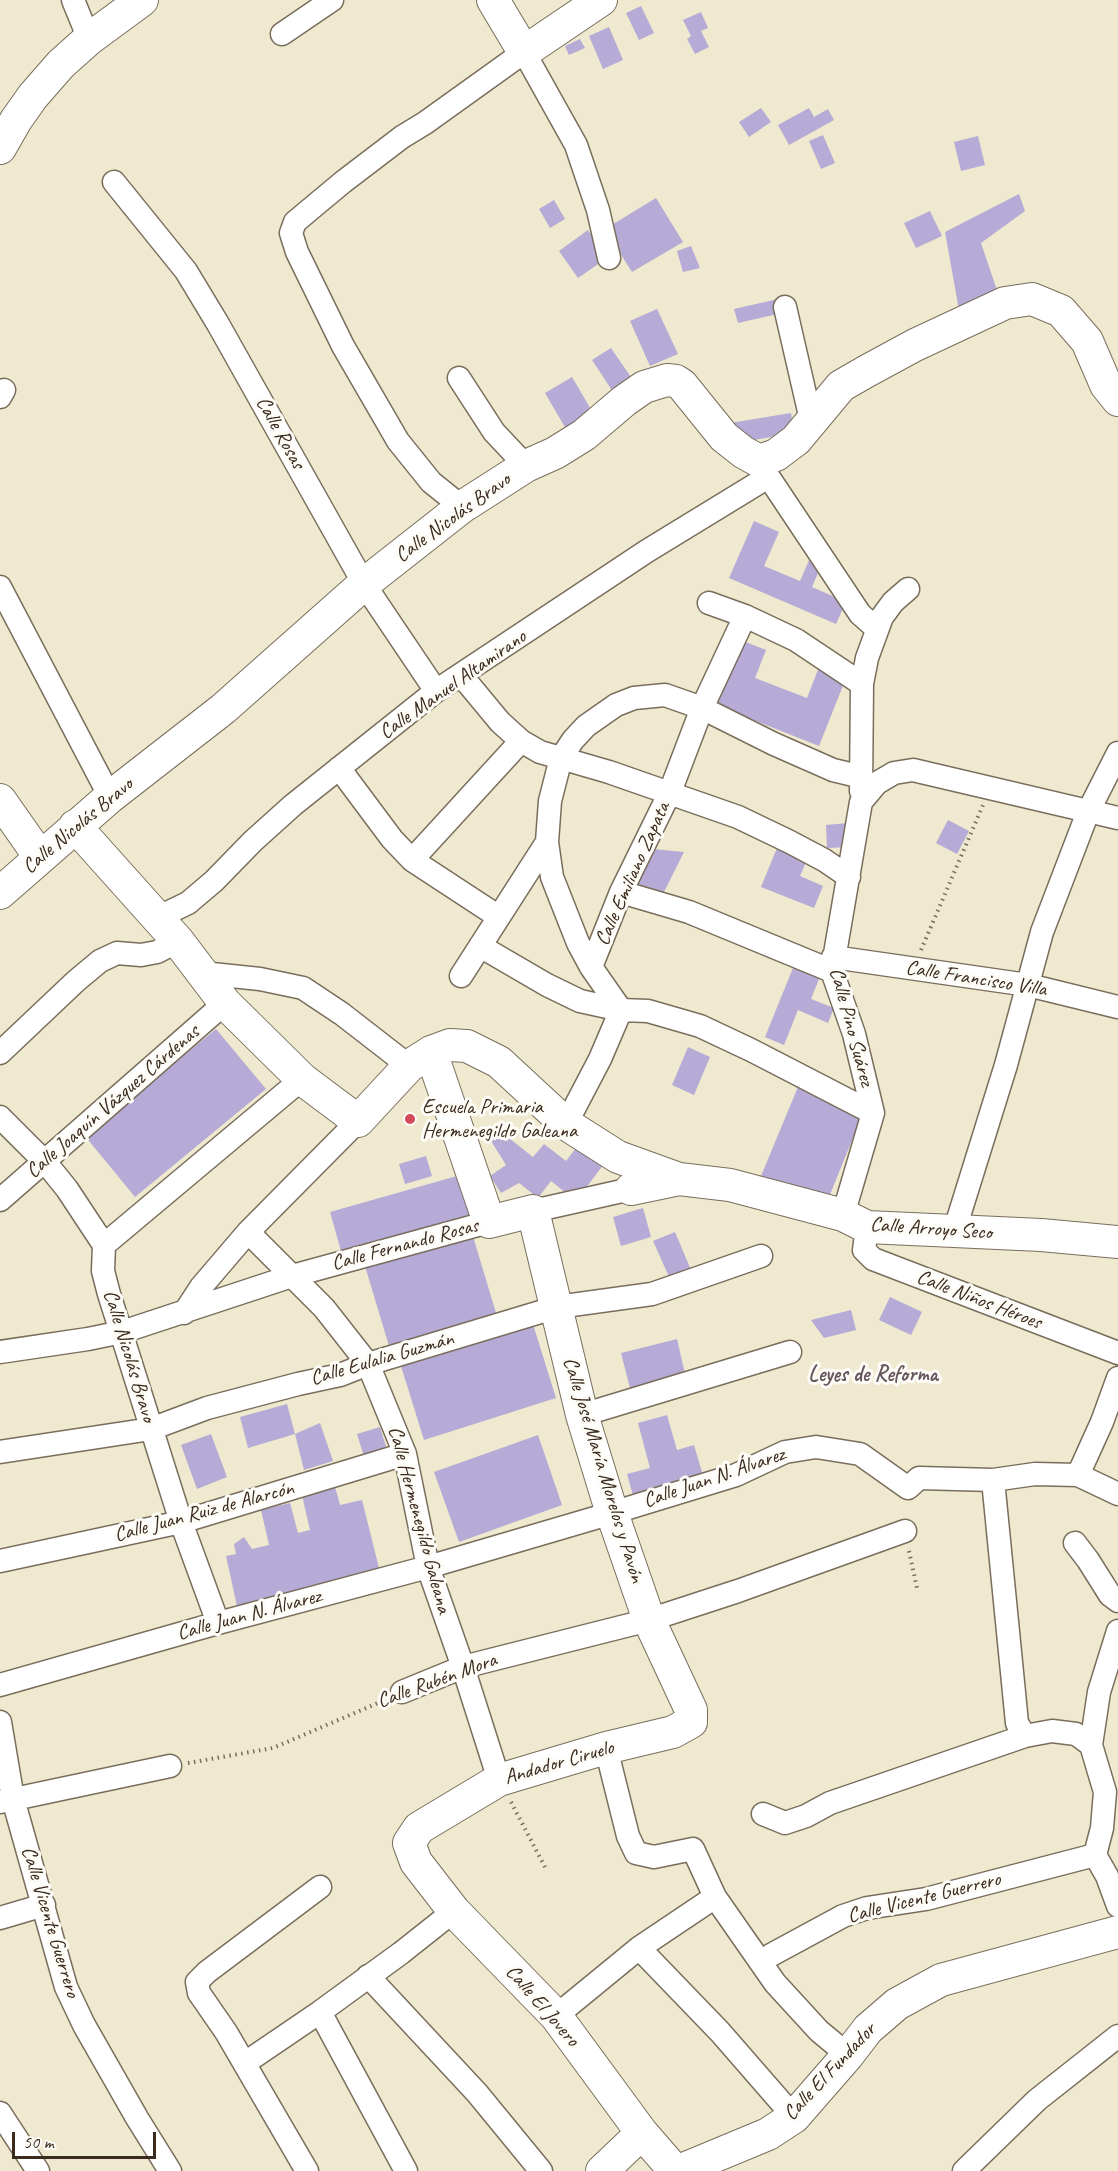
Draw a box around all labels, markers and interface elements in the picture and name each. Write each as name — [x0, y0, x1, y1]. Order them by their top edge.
street label: Calle Rosas — [250, 392, 310, 474]
street label: Calle Nicolás Bravo — [390, 468, 516, 568]
street label: Calle Manuel Altamirano — [375, 625, 531, 745]
street label: Calle Nicolás Bravo — [18, 772, 138, 880]
street label: Calle Emiliano Zapata — [590, 798, 676, 950]
street label: Calle Francisco Villa — [904, 955, 1048, 1003]
street label: Calle Pino Suárez — [823, 965, 879, 1089]
street label: Calle Joaquín Vázquez Cárdenas — [21, 1020, 205, 1184]
place label: Escuela Primaria Hermenegildo Galeana — [422, 1094, 577, 1144]
marker: Escuela Primaria Hermenegildo Galeana — [403, 1112, 417, 1126]
street label: Calle Arroyo Seco — [869, 1212, 993, 1246]
street label: Calle Fernando Rosas — [329, 1213, 481, 1277]
street label: Calle Niños Héroes — [913, 1265, 1045, 1335]
street label: Calle Nicolás Bravo — [97, 1287, 161, 1425]
street label: Calle Eulalia Guzmán — [308, 1327, 456, 1391]
street label: Calle José María Morelos y Pavón — [557, 1354, 649, 1586]
district label: Leyes de Reforma — [808, 1362, 938, 1388]
street label: Calle Hermenegildo Galeana — [382, 1423, 456, 1617]
street label: Calle Juan N. Álvarez — [640, 1442, 788, 1514]
street label: Calle Juan Ruiz de Alarcón — [112, 1476, 296, 1548]
street label: Calle Juan N. Álvarez — [174, 1584, 324, 1646]
street label: Calle Rubén Mora — [374, 1648, 500, 1714]
street label: Andador Ciruelo — [501, 1735, 617, 1791]
street label: Calle Vicente Guerrero — [15, 1843, 85, 2001]
street label: Calle Vicente Guerrero — [845, 1867, 1003, 1929]
street label: Calle El Jovero — [500, 1960, 584, 2052]
street label: Calle El Fundador — [778, 2018, 882, 2126]
scale bar — [15, 2120, 159, 2158]
text: 50 m — [23, 2131, 54, 2153]

